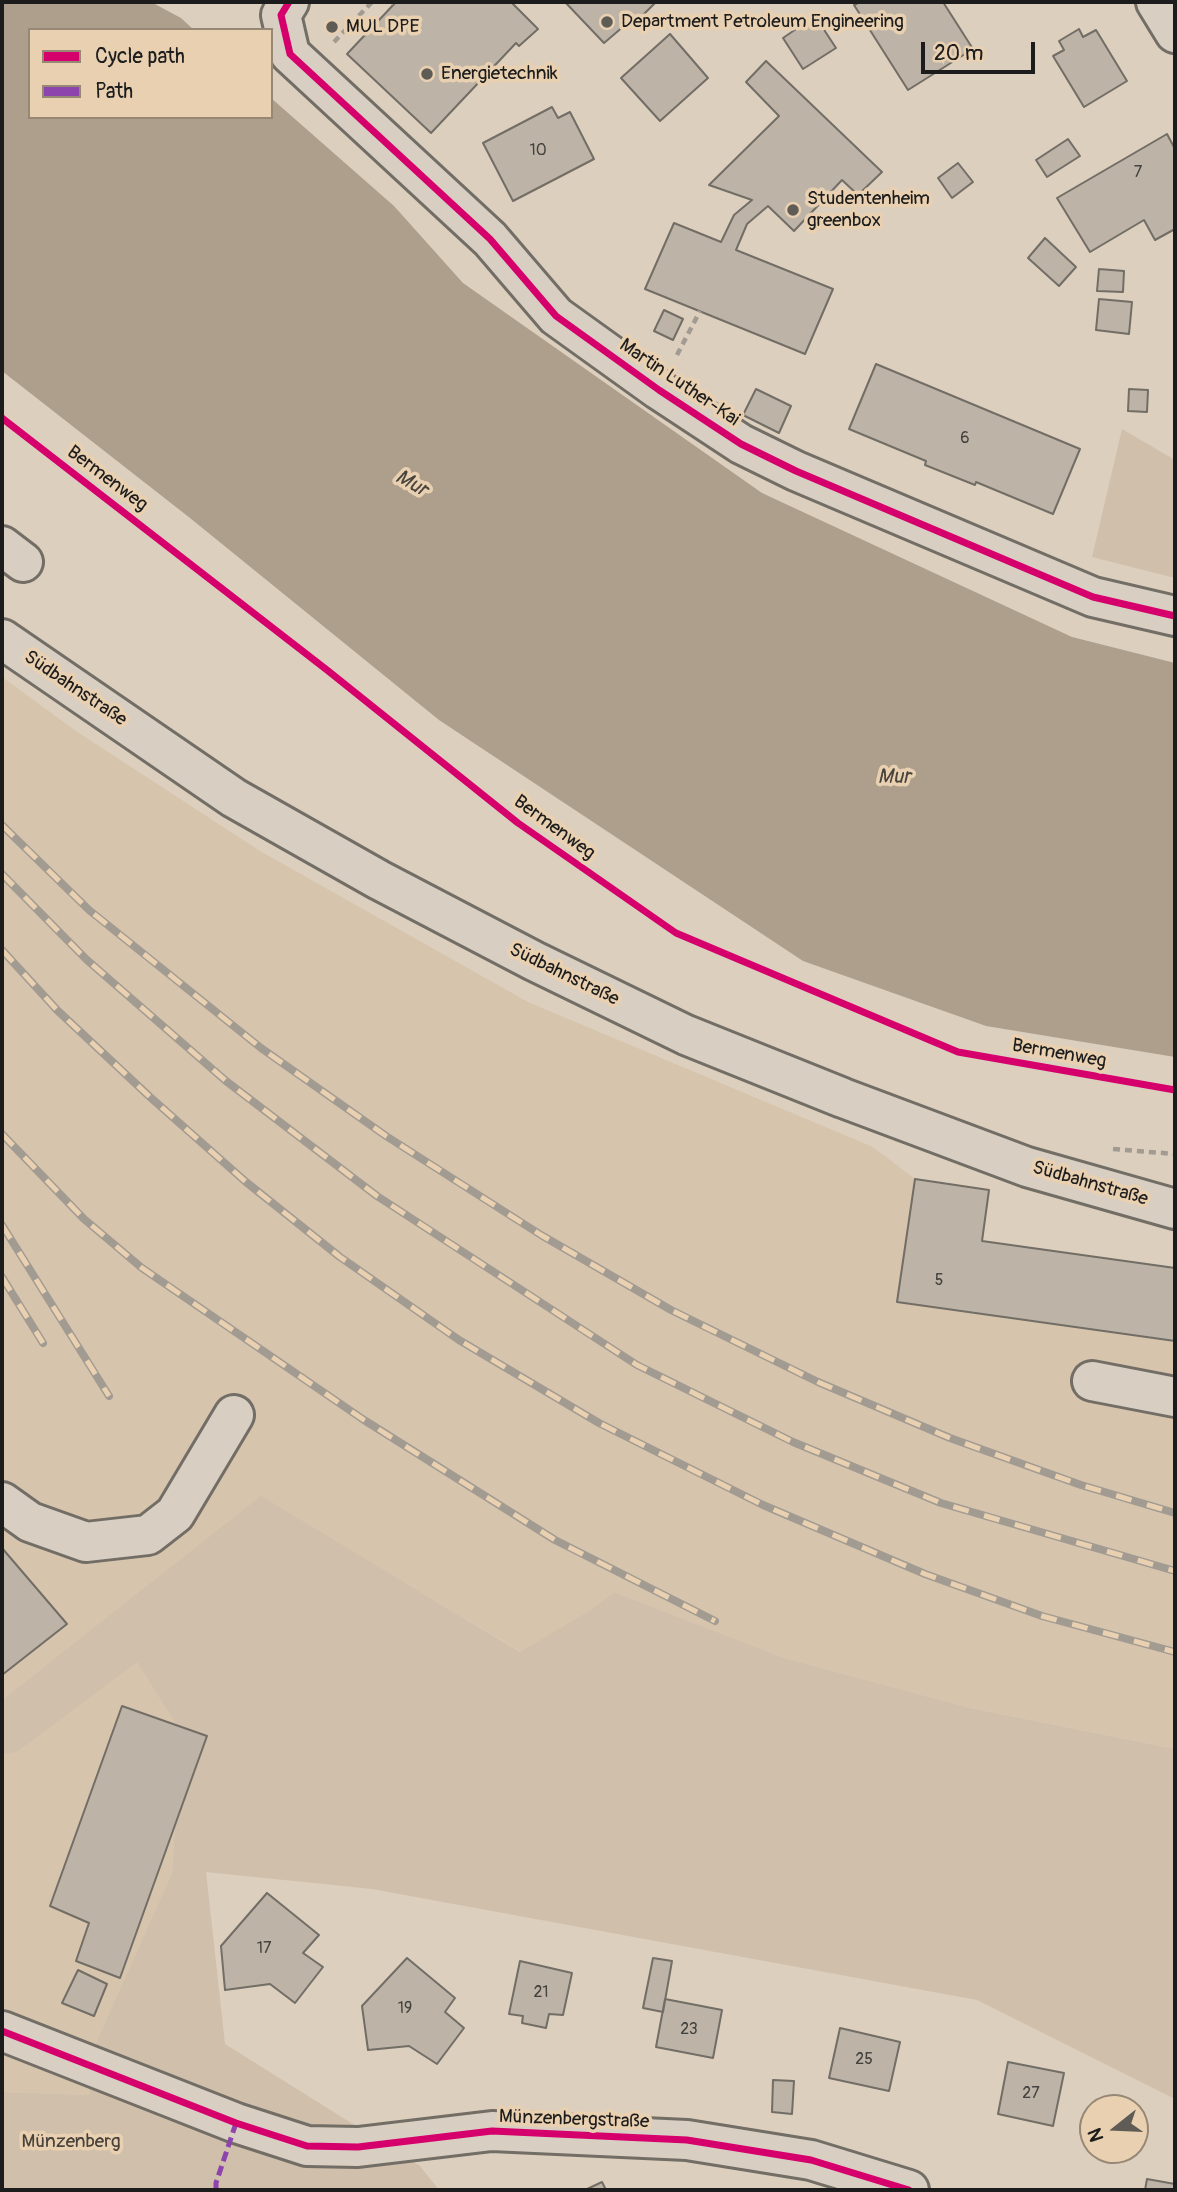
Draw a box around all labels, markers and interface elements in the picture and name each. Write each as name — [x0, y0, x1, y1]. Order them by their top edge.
place label: Department Petroleum Engineering — [621, 11, 904, 33]
marker: Department Petroleum Engineering — [599, 14, 615, 30]
place label: MUL DPE — [346, 16, 419, 38]
marker: MUL DPE — [324, 19, 340, 35]
legend — [28, 28, 273, 119]
scale bar — [925, 28, 1039, 72]
text: 20 m — [934, 40, 983, 67]
text: Cycle path — [95, 43, 185, 70]
place label: Energietechnik — [441, 63, 558, 85]
marker: Energietechnik — [419, 66, 435, 82]
text: Path — [95, 78, 133, 105]
house number: 10 — [529, 141, 547, 161]
house number: 7 — [1134, 163, 1142, 183]
place label: Studentenheim greenbox — [807, 188, 930, 232]
marker: Studentenheim greenbox — [785, 202, 801, 218]
street label: Martin Luther-Kai — [615, 334, 743, 432]
house number: 6 — [960, 429, 970, 449]
street label: Bermenweg — [62, 441, 152, 517]
water label: Mur — [390, 465, 432, 503]
street label: Südbahnstraße — [19, 646, 131, 732]
water label: Mur — [877, 765, 911, 791]
street label: Bermenweg — [509, 791, 599, 865]
street label: Südbahnstraße — [505, 939, 623, 1011]
street label: Bermenweg — [1010, 1035, 1108, 1073]
street label: Südbahnstraße — [1030, 1157, 1150, 1211]
house number: 5 — [935, 1271, 943, 1291]
house number: 17 — [257, 1939, 271, 1959]
house number: 21 — [533, 1983, 549, 2003]
house number: 19 — [398, 1999, 412, 2019]
house number: 23 — [680, 2020, 698, 2040]
house number: 25 — [855, 2050, 873, 2070]
house number: 27 — [1022, 2084, 1040, 2104]
north arrow — [1079, 2094, 1149, 2164]
street label: Münzenbergstraße — [498, 2106, 650, 2134]
text: N — [1083, 2125, 1109, 2145]
park label: Münzenberg — [22, 2131, 120, 2153]

